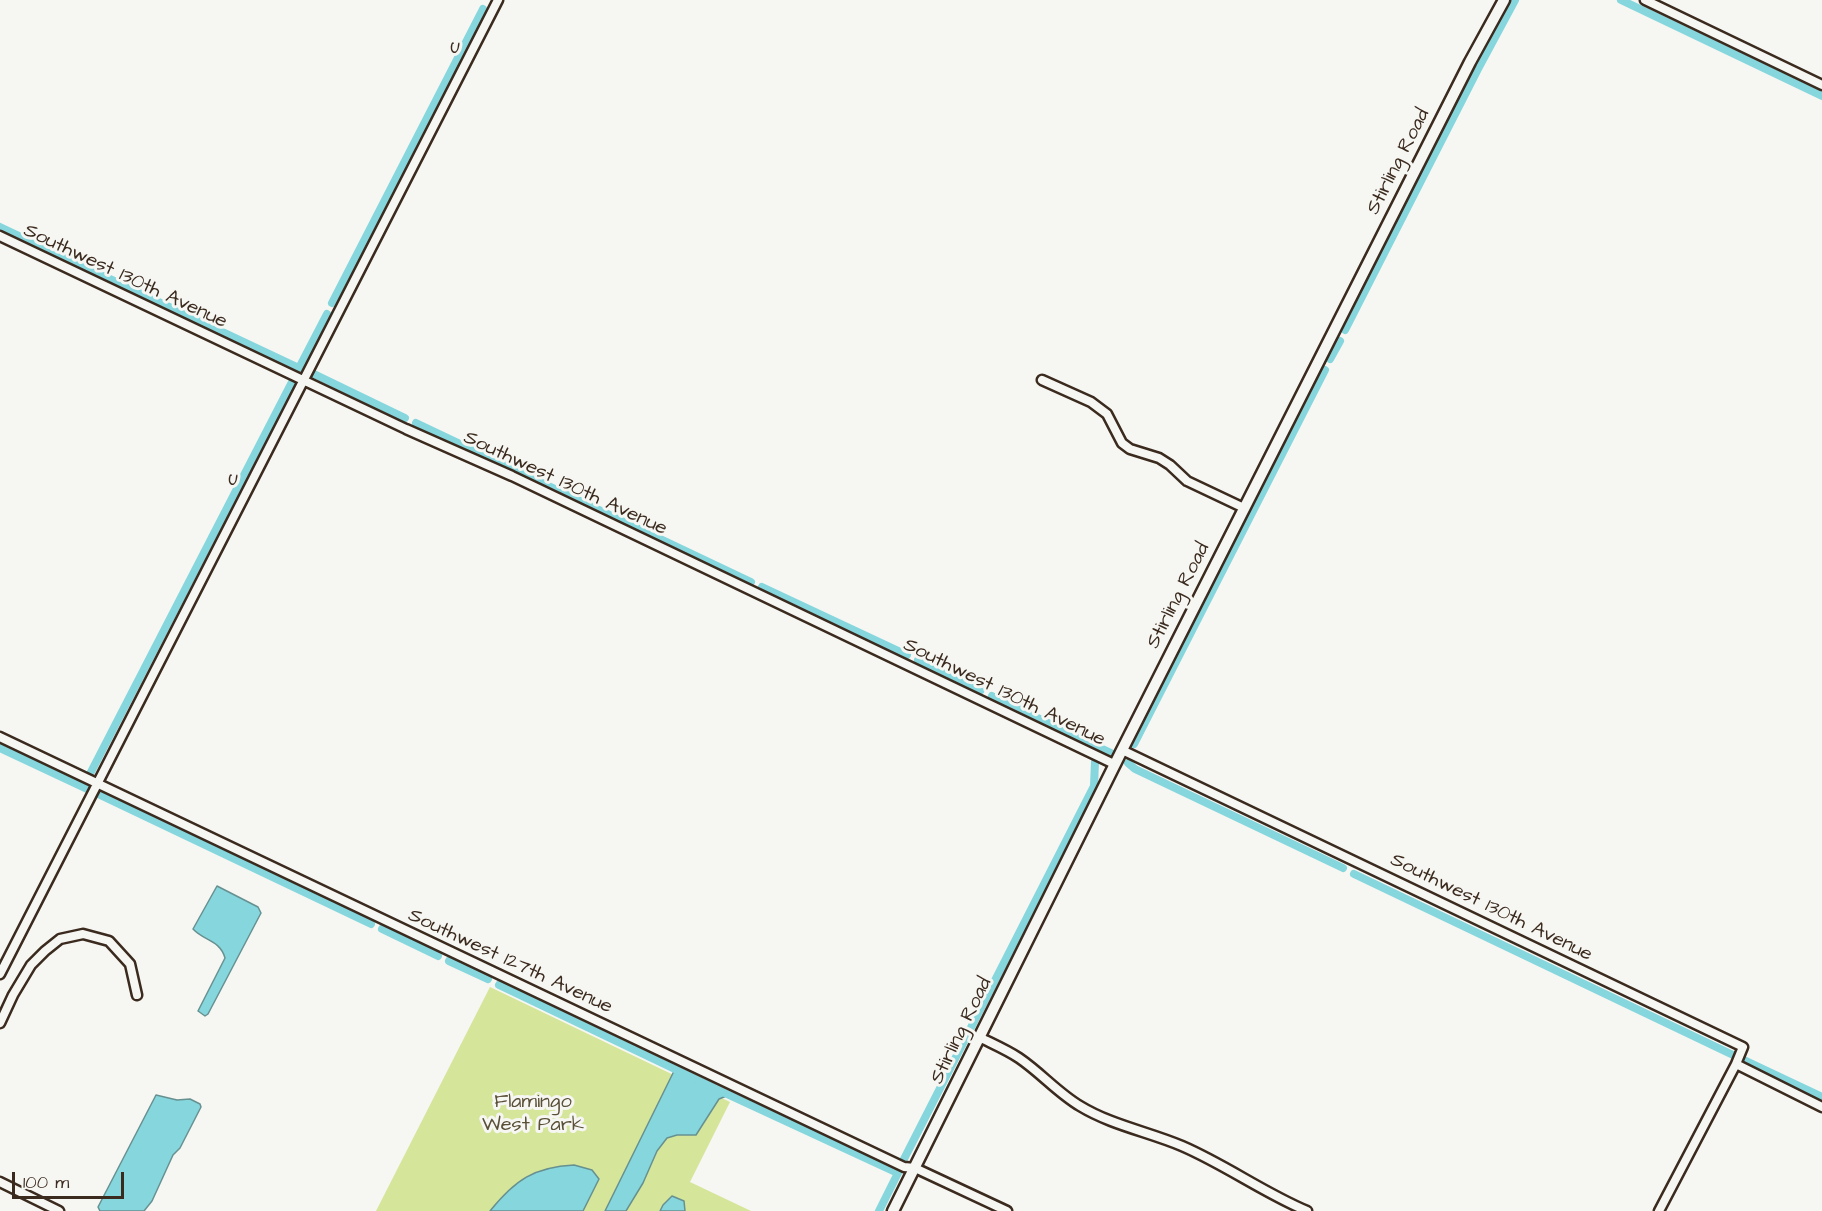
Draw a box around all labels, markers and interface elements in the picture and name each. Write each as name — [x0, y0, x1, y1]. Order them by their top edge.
street label: c — [441, 36, 469, 58]
street label: Stirling Road — [1362, 105, 1436, 219]
street label: Southwest 130th Avenue — [19, 219, 231, 335]
street label: Southwest 130th Avenue — [459, 426, 671, 542]
street label: c — [219, 468, 247, 490]
street label: Stirling Road — [1142, 539, 1216, 653]
street label: Southwest 130th Avenue — [899, 634, 1109, 752]
street label: Southwest 130th Avenue — [1386, 849, 1596, 967]
street label: Southwest 127th Avenue — [404, 904, 616, 1020]
street label: Stirling Road — [926, 974, 998, 1088]
park label: Flamingo West Park — [482, 1091, 584, 1138]
scale bar — [15, 1160, 128, 1198]
text: 100 m — [23, 1170, 69, 1195]

